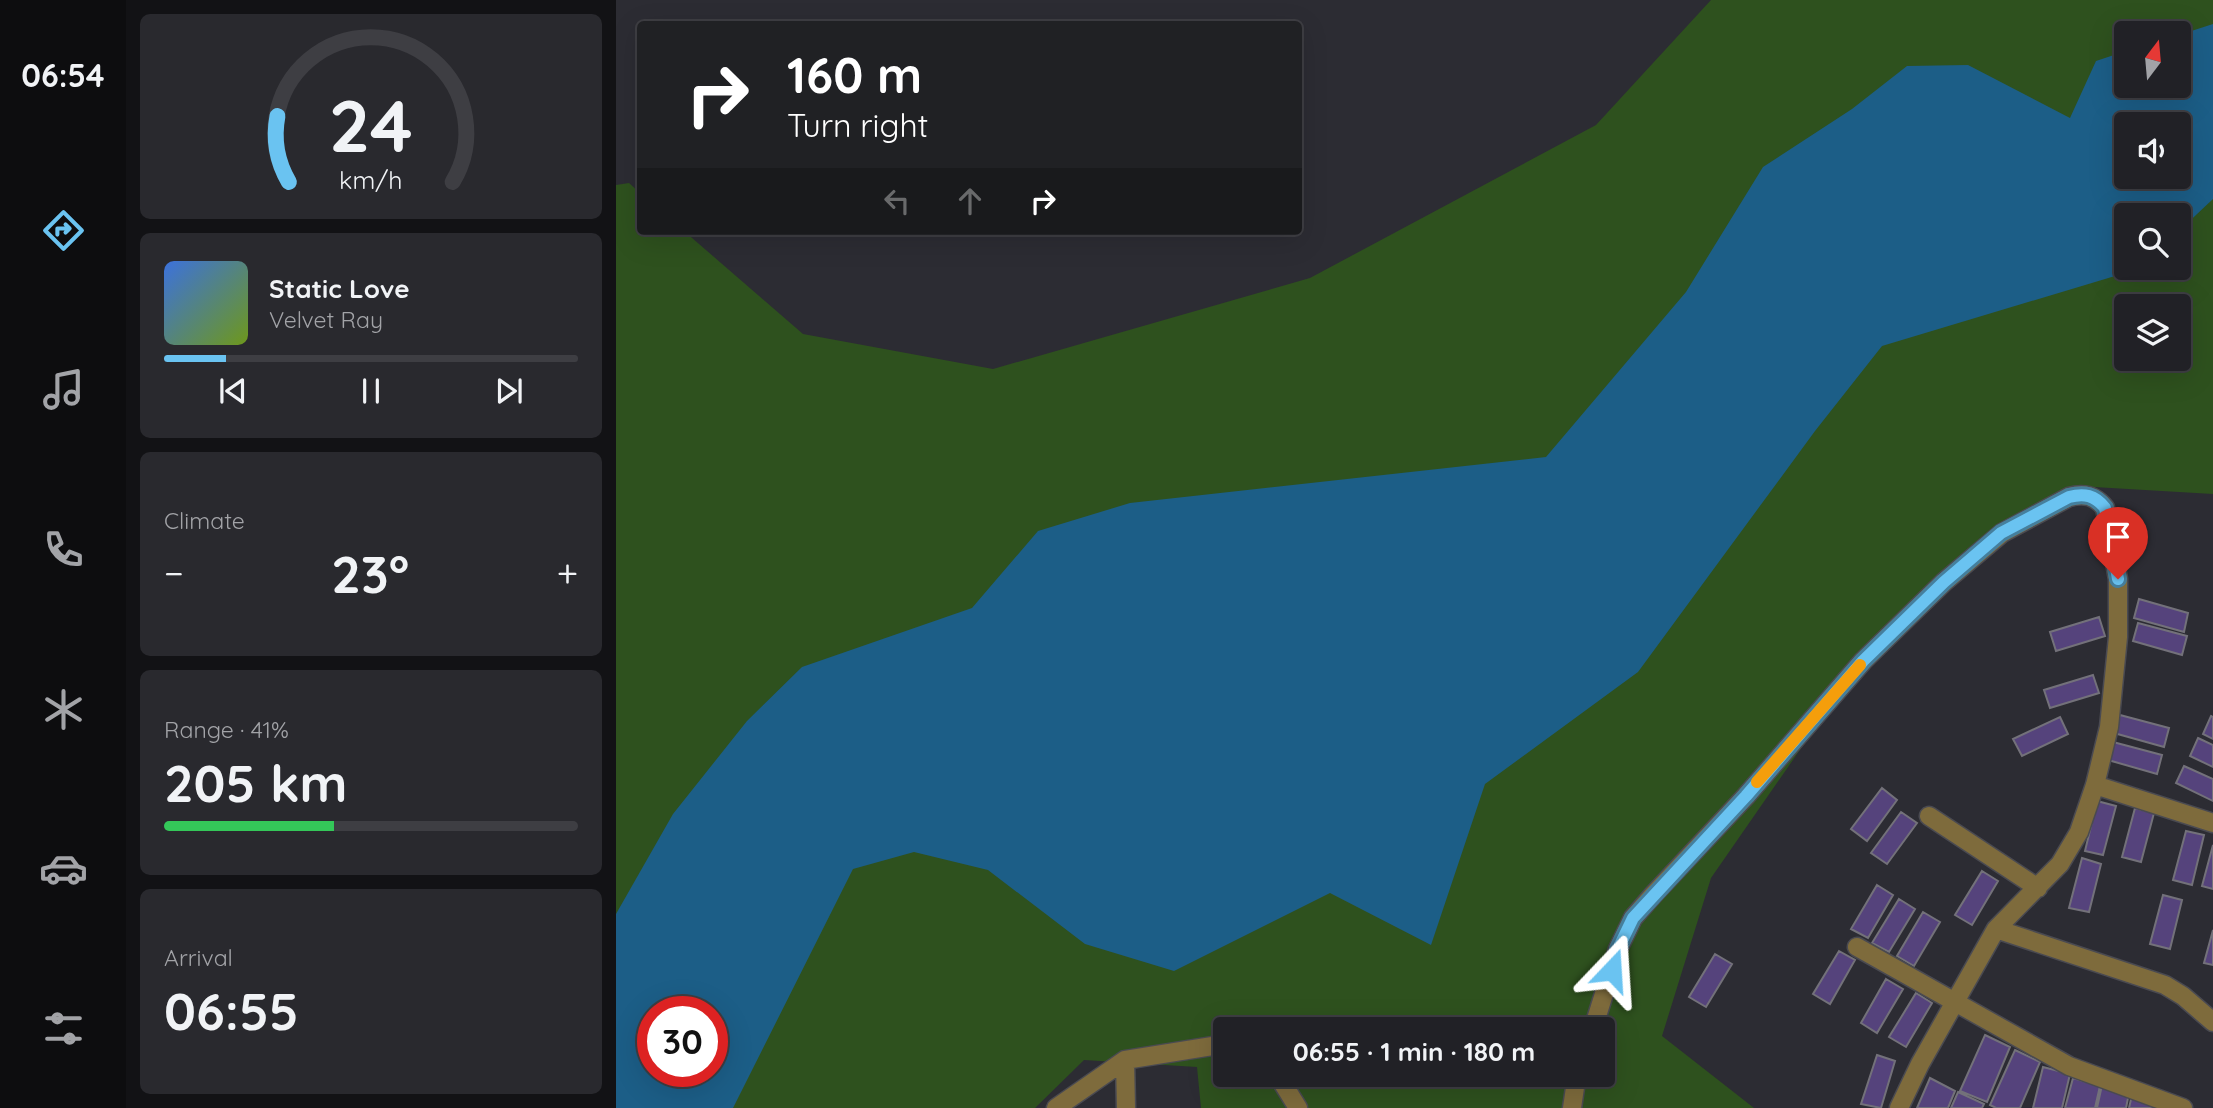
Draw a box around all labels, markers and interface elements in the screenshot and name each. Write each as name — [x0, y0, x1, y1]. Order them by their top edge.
north arrow — [2114, 21, 2191, 98]
map controls — [2114, 21, 2191, 371]
text: 160 m — [787, 44, 922, 105]
icon: right — [672, 49, 763, 140]
text: 06:54 — [21, 55, 105, 95]
text: 24 — [329, 80, 413, 171]
text: Turn right — [787, 105, 928, 145]
button: sound — [2114, 112, 2191, 189]
text: km/h — [339, 164, 403, 195]
icon: left — [878, 182, 916, 220]
icon: ahead — [951, 182, 989, 220]
icon: right — [1024, 182, 1062, 220]
button: search — [2114, 203, 2191, 280]
icon: directions — [39, 206, 88, 255]
text: Static Love — [269, 272, 410, 305]
button: layers — [2114, 294, 2191, 371]
text: Velvet Ray — [269, 305, 383, 334]
icon: music — [39, 365, 88, 414]
icon: previous — [214, 372, 252, 410]
icon: pause — [352, 372, 390, 410]
icon: next — [490, 372, 528, 410]
text: Climate — [164, 506, 245, 535]
pin — [2088, 507, 2148, 579]
icon: arrive — [2099, 518, 2137, 556]
icon: phone — [39, 525, 88, 574]
text: 23° — [331, 541, 409, 606]
text: − — [164, 549, 184, 597]
text: + — [557, 549, 578, 597]
icon: climate — [39, 685, 88, 734]
text: Range · 41% — [164, 715, 289, 744]
text: 205 km — [164, 750, 348, 815]
icon: car — [39, 844, 88, 893]
position arrow — [1575, 933, 1649, 1007]
text: Arrival — [164, 943, 233, 972]
text: 06:55 — [164, 978, 299, 1043]
speed limit sign: 30 — [637, 996, 728, 1087]
icon: filters — [39, 1004, 88, 1053]
text: 06:55 · 1 min · 180 m — [1293, 1035, 1535, 1068]

